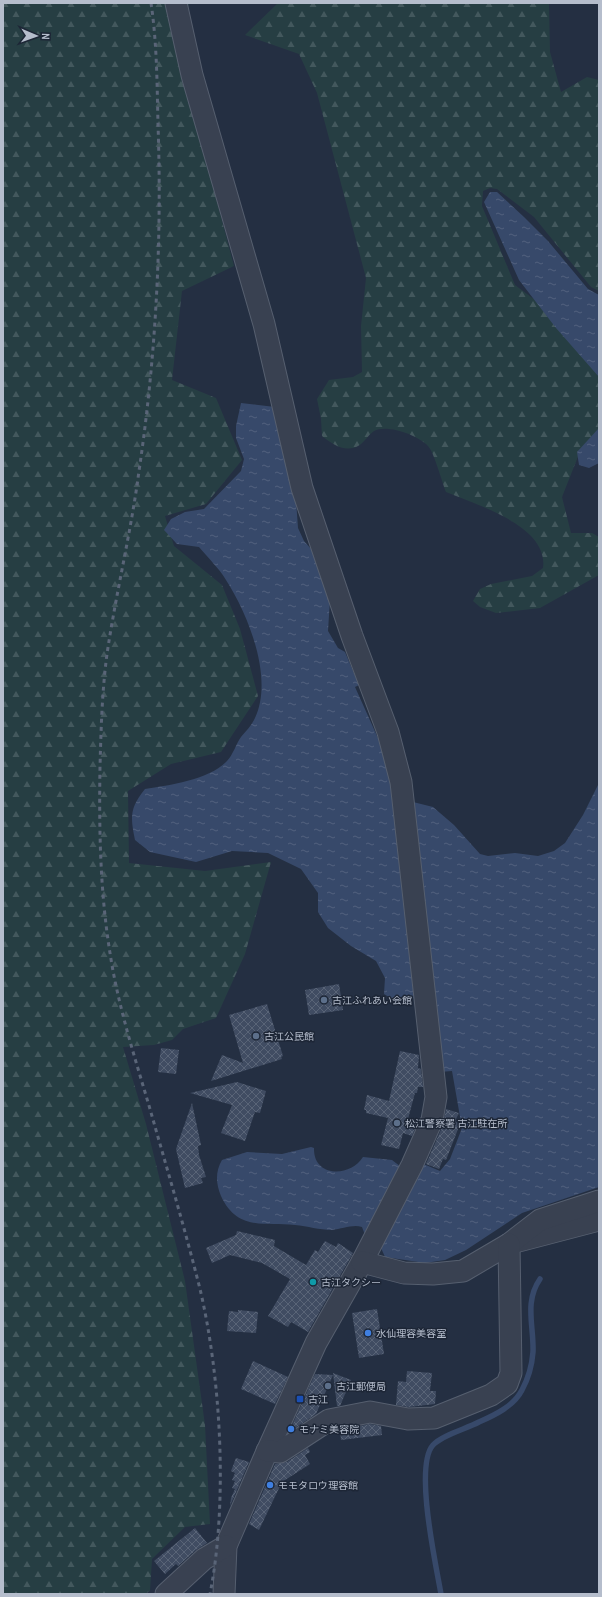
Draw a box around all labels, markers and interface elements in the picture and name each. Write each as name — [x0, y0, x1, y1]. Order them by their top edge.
north arrow — [16, 16, 56, 56]
text: N — [39, 33, 53, 40]
place label: 古江ふれあい会館 — [332, 994, 412, 1007]
marker: 古江ふれあい会館 — [319, 995, 329, 1005]
place label: 古江公民館 — [264, 1030, 314, 1043]
marker: 古江公民館 — [251, 1031, 261, 1041]
place label: 松江警察署 古江駐在所 — [405, 1117, 507, 1130]
marker: 松江警察署 古江駐在所 — [392, 1118, 402, 1128]
place label: 古江タクシー — [321, 1276, 381, 1289]
marker: 古江タクシー — [308, 1277, 318, 1287]
place label: 水仙理容美容室 — [376, 1327, 446, 1340]
marker: 水仙理容美容室 — [363, 1328, 373, 1338]
place label: 古江郵便局 — [336, 1380, 386, 1393]
marker: 古江郵便局 — [323, 1381, 333, 1391]
place label: 古江 — [308, 1393, 328, 1406]
marker: 古江 — [295, 1394, 305, 1404]
place label: モナミ美容院 — [299, 1423, 359, 1436]
marker: モナミ美容院 — [286, 1424, 296, 1434]
place label: モモタロウ理容館 — [278, 1479, 358, 1492]
marker: モモタロウ理容館 — [265, 1480, 275, 1490]

